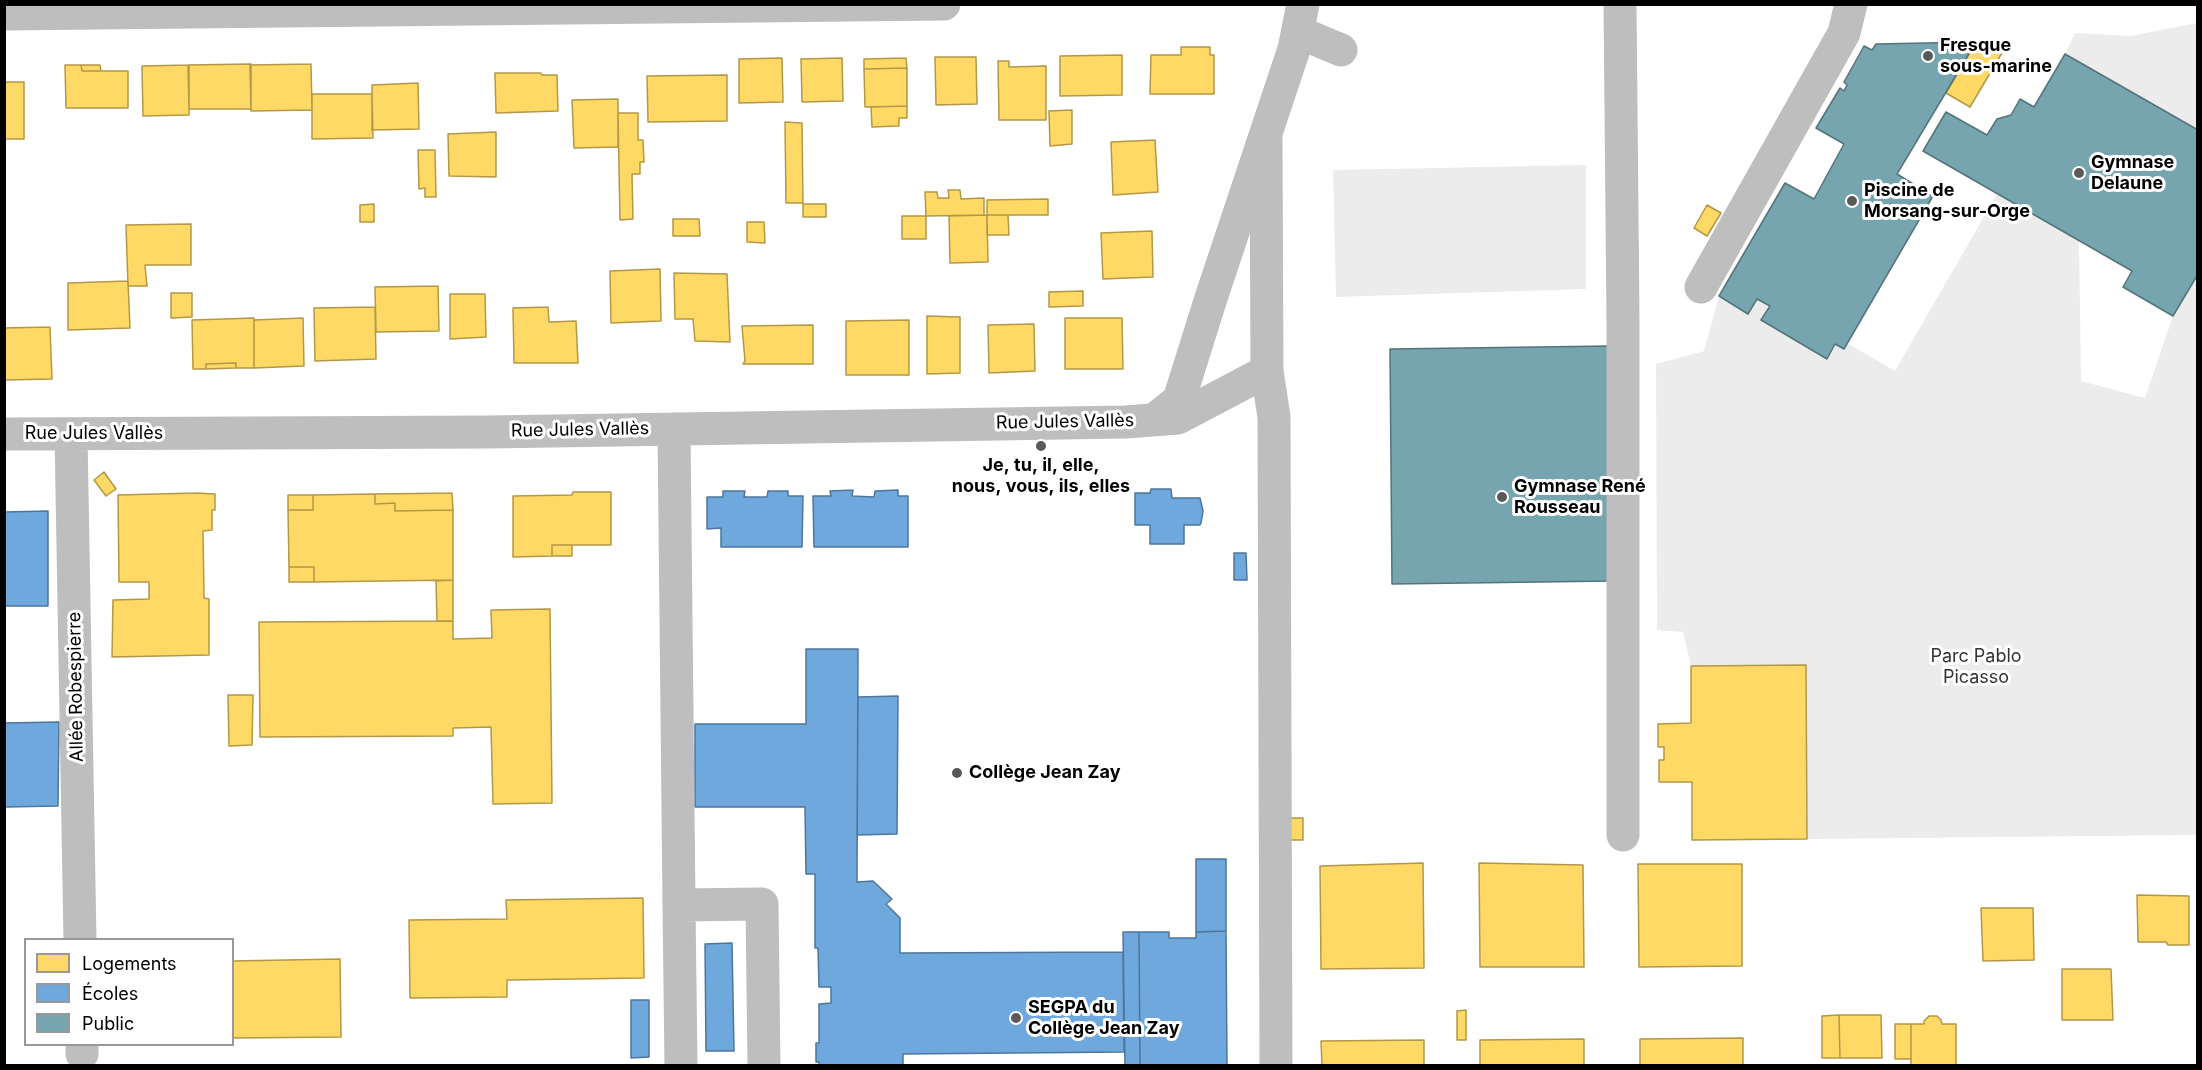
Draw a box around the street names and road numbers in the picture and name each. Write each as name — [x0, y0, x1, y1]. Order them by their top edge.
street label: Rue Jules Vallès — [996, 410, 1134, 434]
street label: Rue Jules Vallès — [511, 418, 649, 442]
street label: Rue Jules Vallès — [25, 423, 163, 445]
street label: Allée Robespierre — [64, 612, 88, 762]

